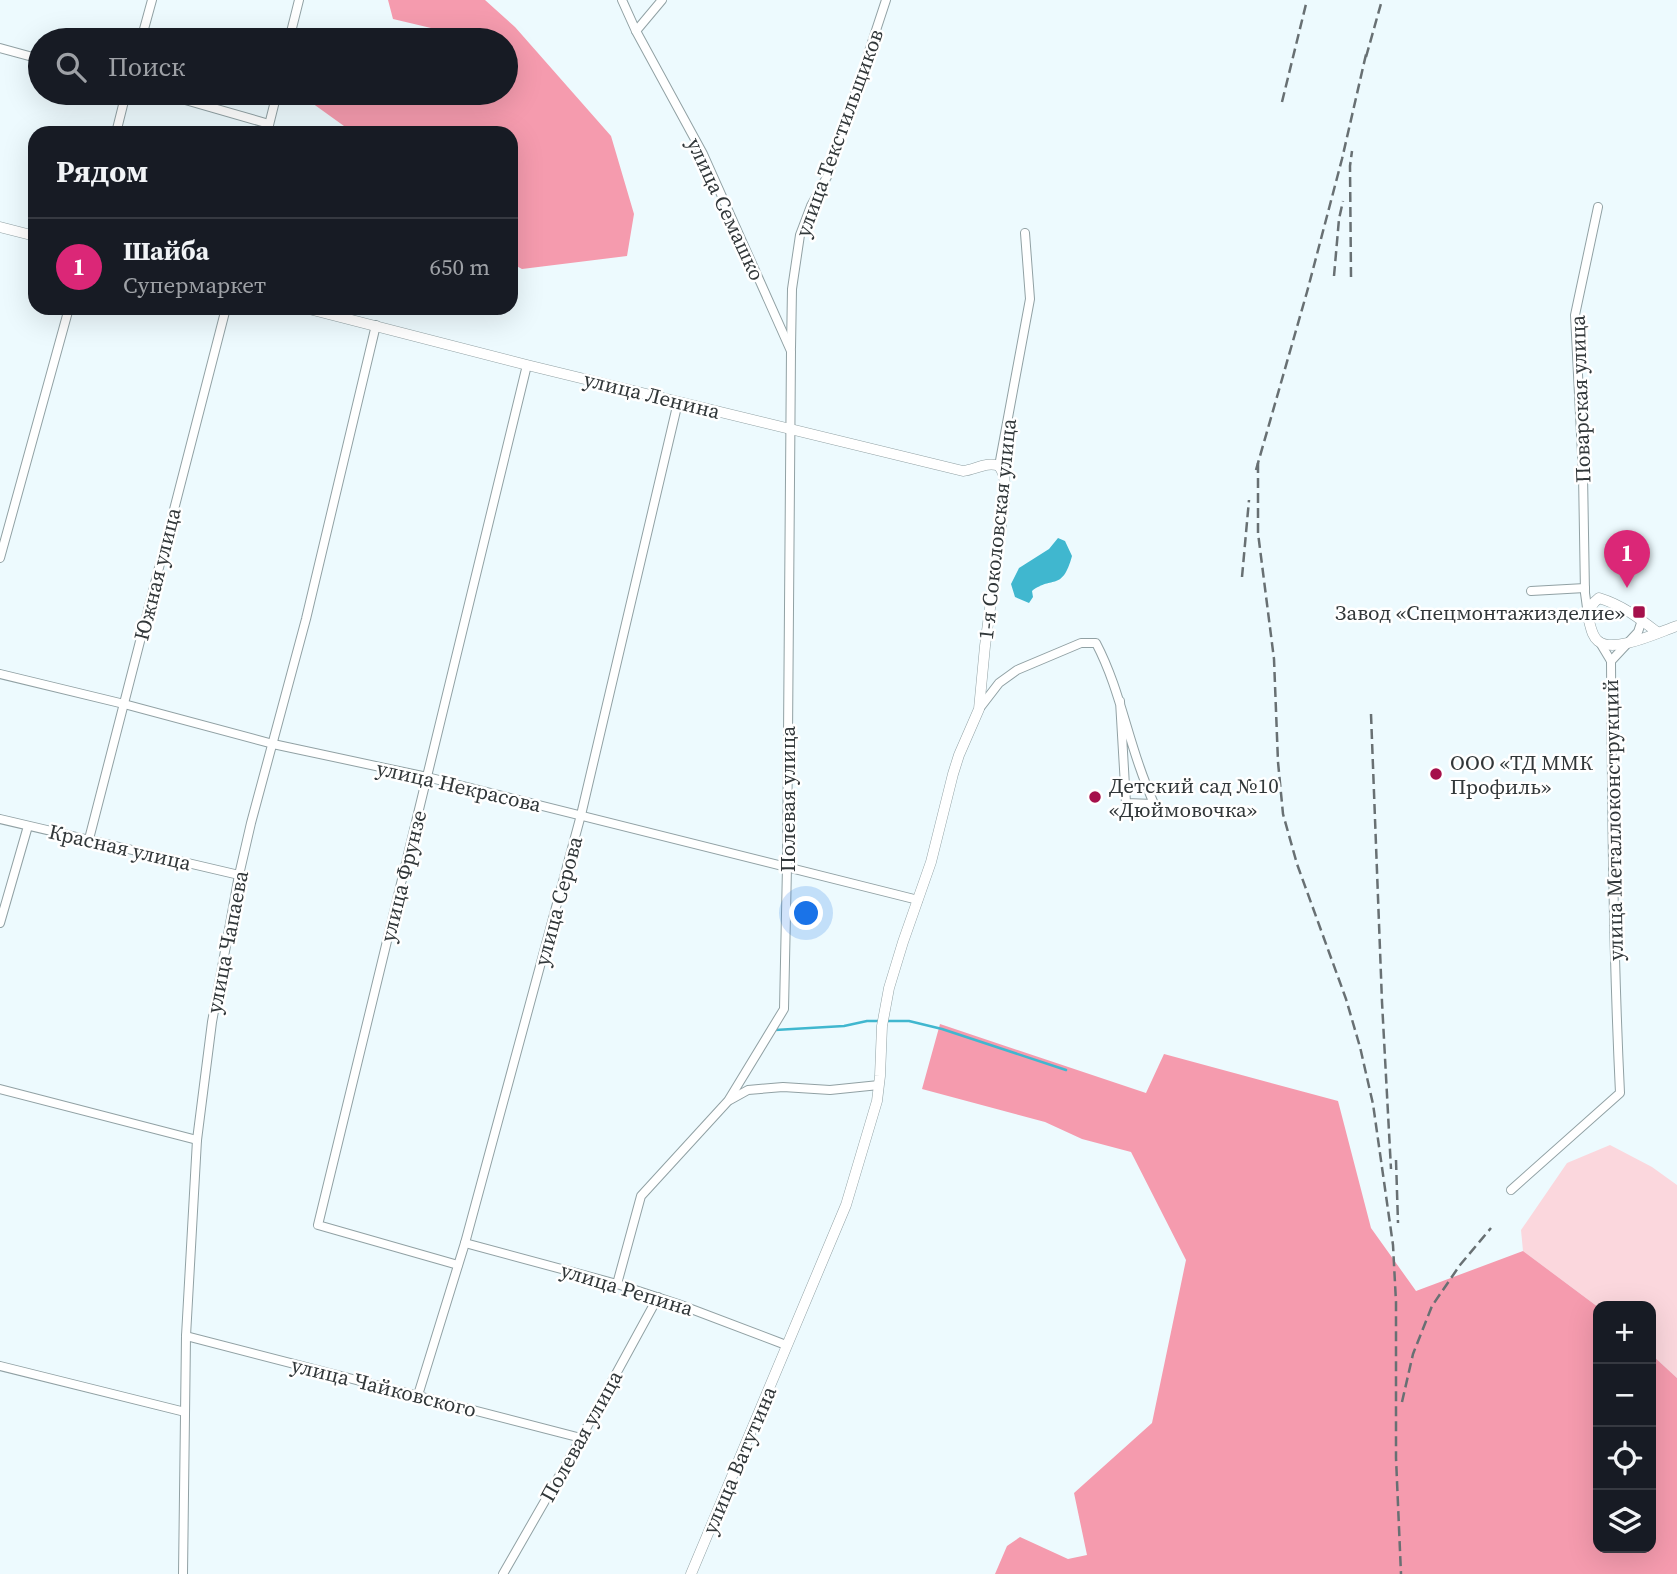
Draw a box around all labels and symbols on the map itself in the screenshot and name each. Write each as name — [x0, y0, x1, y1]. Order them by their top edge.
street label: улица Текстильщиков — [788, 25, 890, 241]
street label: улица Семашко — [680, 133, 772, 285]
street label: Поварская улица — [1563, 314, 1597, 484]
street label: улица Ленина — [581, 364, 724, 426]
street label: 1-я Соколовская улица — [971, 417, 1023, 641]
street label: Южная улица — [126, 504, 188, 643]
pin: 1 — [1604, 530, 1650, 588]
place label: Завод «Спецмонтажизделие» — [1335, 598, 1625, 627]
marker: Завод «Спецмонтажизделие» — [1631, 604, 1647, 620]
street label: улица Металлоконструкций — [1596, 679, 1630, 961]
street label: Полевая улица — [773, 726, 802, 872]
place label: ООО «ТД ММК Профиль» — [1450, 748, 1593, 801]
street label: улица Некрасова — [374, 753, 545, 819]
marker: ООО «ТД ММК Профиль» — [1428, 766, 1444, 782]
place label: Детский сад №10 «Дюймовочка» — [1109, 771, 1279, 824]
marker: Детский сад №10 «Дюймовочка» — [1087, 789, 1103, 805]
street label: улица Фрунзе — [373, 807, 433, 945]
street label: Красная улица — [46, 817, 194, 878]
street label: улица Серова — [527, 833, 589, 969]
street label: улица Чапаева — [199, 868, 255, 1016]
your location — [789, 896, 823, 930]
street label: улица Репина — [557, 1255, 697, 1323]
street label: улица Чайковского — [288, 1350, 480, 1424]
street label: Полевая улица — [533, 1365, 629, 1507]
street label: улица Ватутина — [695, 1381, 783, 1538]

